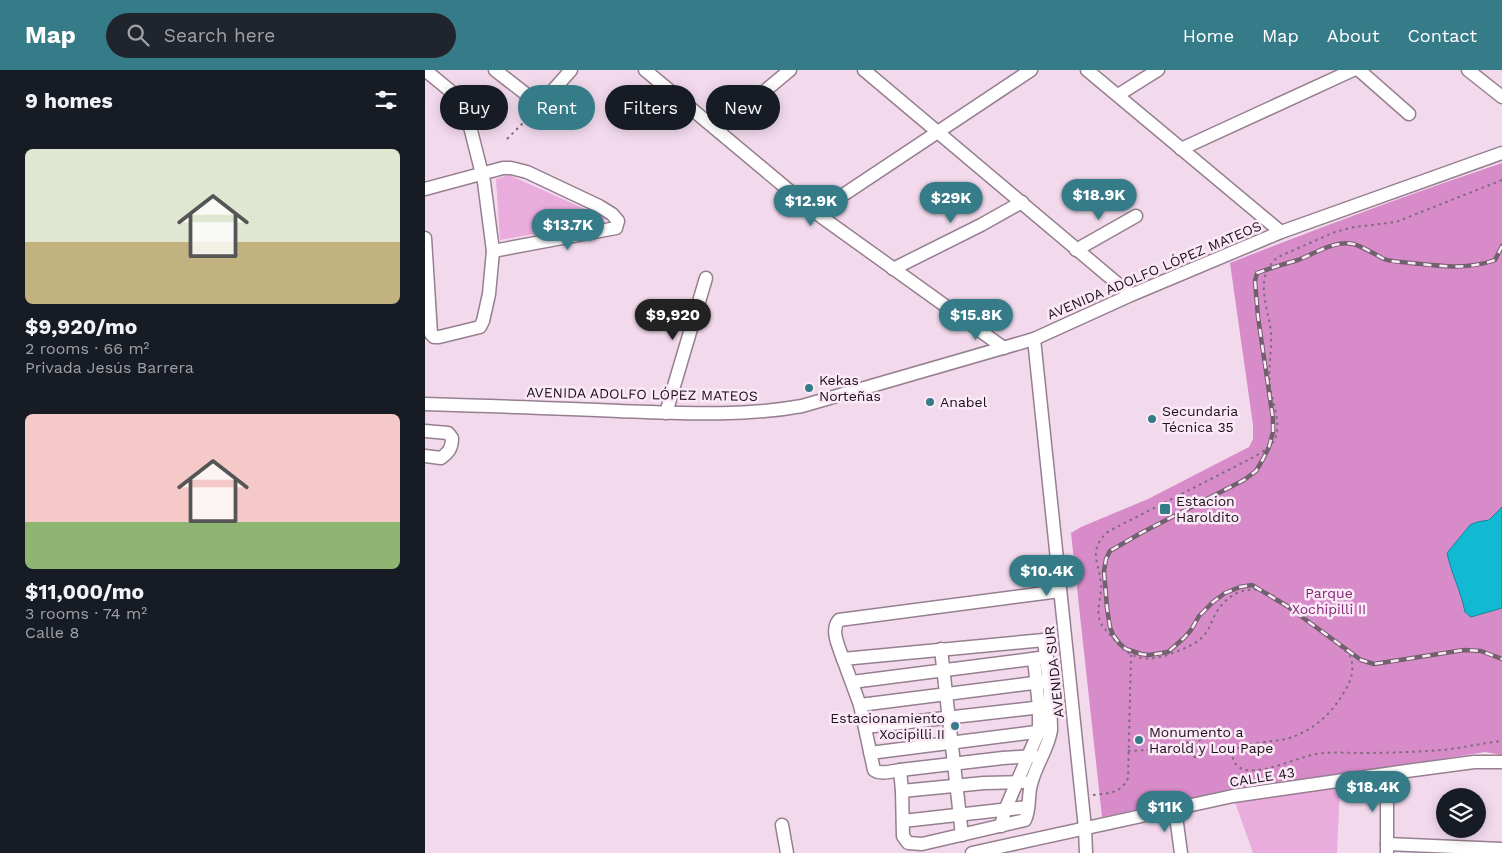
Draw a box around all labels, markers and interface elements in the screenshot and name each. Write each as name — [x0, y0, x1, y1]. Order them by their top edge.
search box — [106, 13, 456, 58]
text: Map — [25, 21, 76, 49]
icon: search — [124, 21, 152, 49]
text: Search here — [164, 24, 275, 47]
text: Home — [1183, 25, 1234, 46]
text: Map — [1262, 25, 1299, 46]
text: About — [1327, 25, 1379, 46]
text: Contact — [1407, 25, 1477, 46]
chip: Buy — [440, 85, 508, 130]
chip: Rent — [518, 85, 595, 130]
chip: Filters — [605, 85, 696, 130]
chip: New — [706, 85, 780, 130]
icon: filters — [372, 86, 400, 114]
text: 9 homes — [25, 88, 113, 113]
pin: $18.9K — [1058, 178, 1140, 221]
icon: home — [168, 181, 258, 271]
pin: $29K — [921, 182, 981, 224]
pin: $12.9K — [770, 184, 852, 227]
text: $18.9K — [1073, 185, 1125, 204]
text: $29K — [931, 188, 971, 207]
text: $12.9K — [785, 191, 837, 210]
pin: $13.7K — [527, 208, 609, 251]
text: $13.7K — [543, 215, 593, 234]
street label: AVENIDA ADOLFO LÓPEZ MATEOS — [1044, 217, 1264, 323]
pin: $9,920 — [632, 298, 714, 341]
pin: $15.8K — [935, 298, 1017, 341]
text: $9,920 — [646, 305, 700, 324]
text: $15.8K — [950, 305, 1002, 324]
text: $9,920/mo — [25, 314, 137, 339]
text: 2 rooms · 66 m² — [25, 339, 149, 358]
text: Privada Jesús Barrera — [25, 358, 194, 377]
place label: Kekas Norteñas — [819, 372, 881, 404]
marker: Kekas Norteñas — [803, 382, 815, 394]
street label: AVENIDA ADOLFO LÓPEZ MATEOS — [526, 384, 758, 404]
place label: Anabel — [940, 394, 988, 410]
marker: Anabel — [924, 396, 936, 408]
place label: Secundaria Técnica 35 — [1162, 403, 1238, 435]
marker: Secundaria Técnica 35 — [1146, 413, 1158, 425]
icon: home — [168, 446, 258, 536]
place label: Estacion Haroldito — [1176, 493, 1239, 525]
marker: Estacion Haroldito — [1158, 502, 1172, 516]
pin: $10.4K — [1006, 554, 1088, 597]
text: $10.4K — [1020, 561, 1074, 580]
text: $11,000/mo — [25, 579, 144, 604]
park label: Parque Xochipilli II — [1292, 585, 1366, 617]
text: 3 rooms · 74 m² — [25, 604, 147, 623]
text: Calle 8 — [25, 623, 79, 642]
street label: AVENIDA SUR — [1041, 625, 1067, 719]
place label: Estacionamiento Xocipilli II — [830, 710, 945, 742]
marker: Estacionamiento Xocipilli II — [949, 720, 961, 732]
place label: Monumento a Harold y Lou Pape — [1149, 724, 1273, 756]
marker: Monumento a Harold y Lou Pape — [1133, 734, 1145, 746]
street label: CALLE 43 — [1228, 764, 1296, 790]
pin: $18.4K — [1332, 770, 1414, 813]
text: $18.4K — [1346, 777, 1400, 796]
map controls — [1436, 788, 1486, 838]
button: layers — [1436, 788, 1486, 838]
pin: $11K — [1135, 790, 1195, 833]
text: $11K — [1147, 797, 1183, 816]

